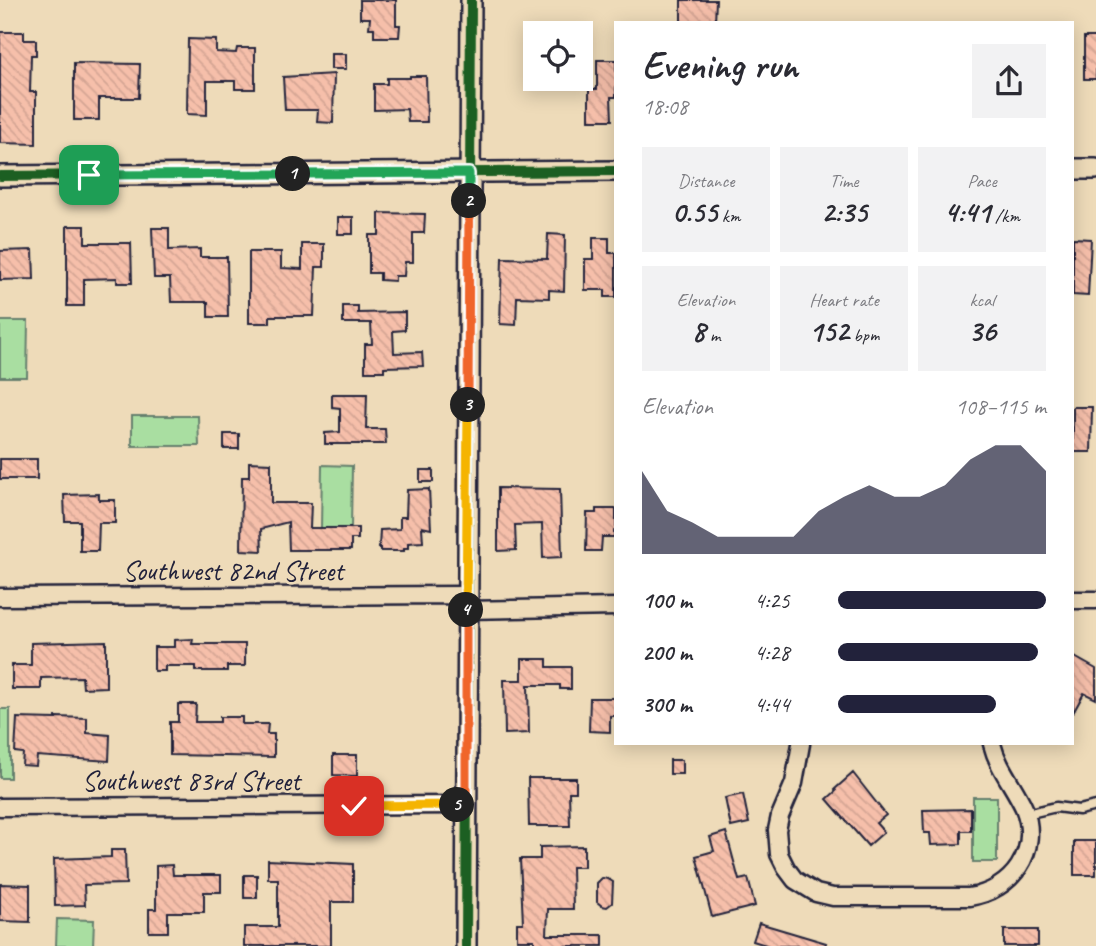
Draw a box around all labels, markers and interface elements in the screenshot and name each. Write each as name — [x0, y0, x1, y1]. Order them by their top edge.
map controls — [523, 21, 593, 91]
button: locate — [523, 21, 593, 91]
text: Evening run — [642, 42, 798, 89]
button: share — [972, 44, 1046, 118]
text: 18:08 — [642, 92, 688, 121]
pin — [59, 145, 119, 205]
icon: arrive — [70, 156, 108, 194]
pin: 1 — [276, 156, 310, 192]
text: 1 — [288, 161, 297, 185]
text: Distance — [678, 169, 734, 193]
text: Time — [829, 169, 859, 193]
text: Pace — [967, 169, 997, 193]
pin: 2 — [452, 184, 486, 218]
text: 2 — [464, 188, 473, 212]
text: 0.55 — [672, 193, 717, 231]
text: 2:35 — [821, 193, 867, 231]
text: 4:41 — [944, 193, 991, 231]
text: km — [717, 204, 740, 228]
text: /km — [991, 204, 1020, 228]
text: Elevation — [677, 288, 735, 312]
text: Heart rate — [809, 288, 879, 312]
text: kcal — [969, 288, 995, 312]
text: 8 — [692, 312, 705, 350]
text: 152 — [809, 312, 849, 350]
text: 36 — [968, 312, 996, 350]
text: m — [705, 323, 720, 347]
text: bpm — [849, 323, 879, 347]
pin: 3 — [450, 388, 486, 422]
text: 3 — [463, 392, 472, 416]
text: Elevation — [642, 392, 713, 421]
text: 108–115 m — [955, 392, 1046, 421]
street label: Southwest 82nd Street — [123, 553, 346, 588]
text: 100 m — [642, 586, 692, 615]
text: 4:25 — [754, 586, 790, 615]
pin: 4 — [448, 592, 484, 628]
text: 4 — [461, 597, 470, 621]
text: 200 m — [642, 638, 692, 667]
text: 4:28 — [754, 638, 790, 667]
text: 300 m — [642, 690, 692, 719]
text: 4:44 — [754, 690, 790, 719]
street label: Southwest 83rd Street — [82, 763, 303, 798]
pin — [324, 776, 384, 836]
icon: check — [335, 787, 373, 825]
pin: 5 — [440, 788, 475, 822]
text: 5 — [452, 792, 461, 816]

